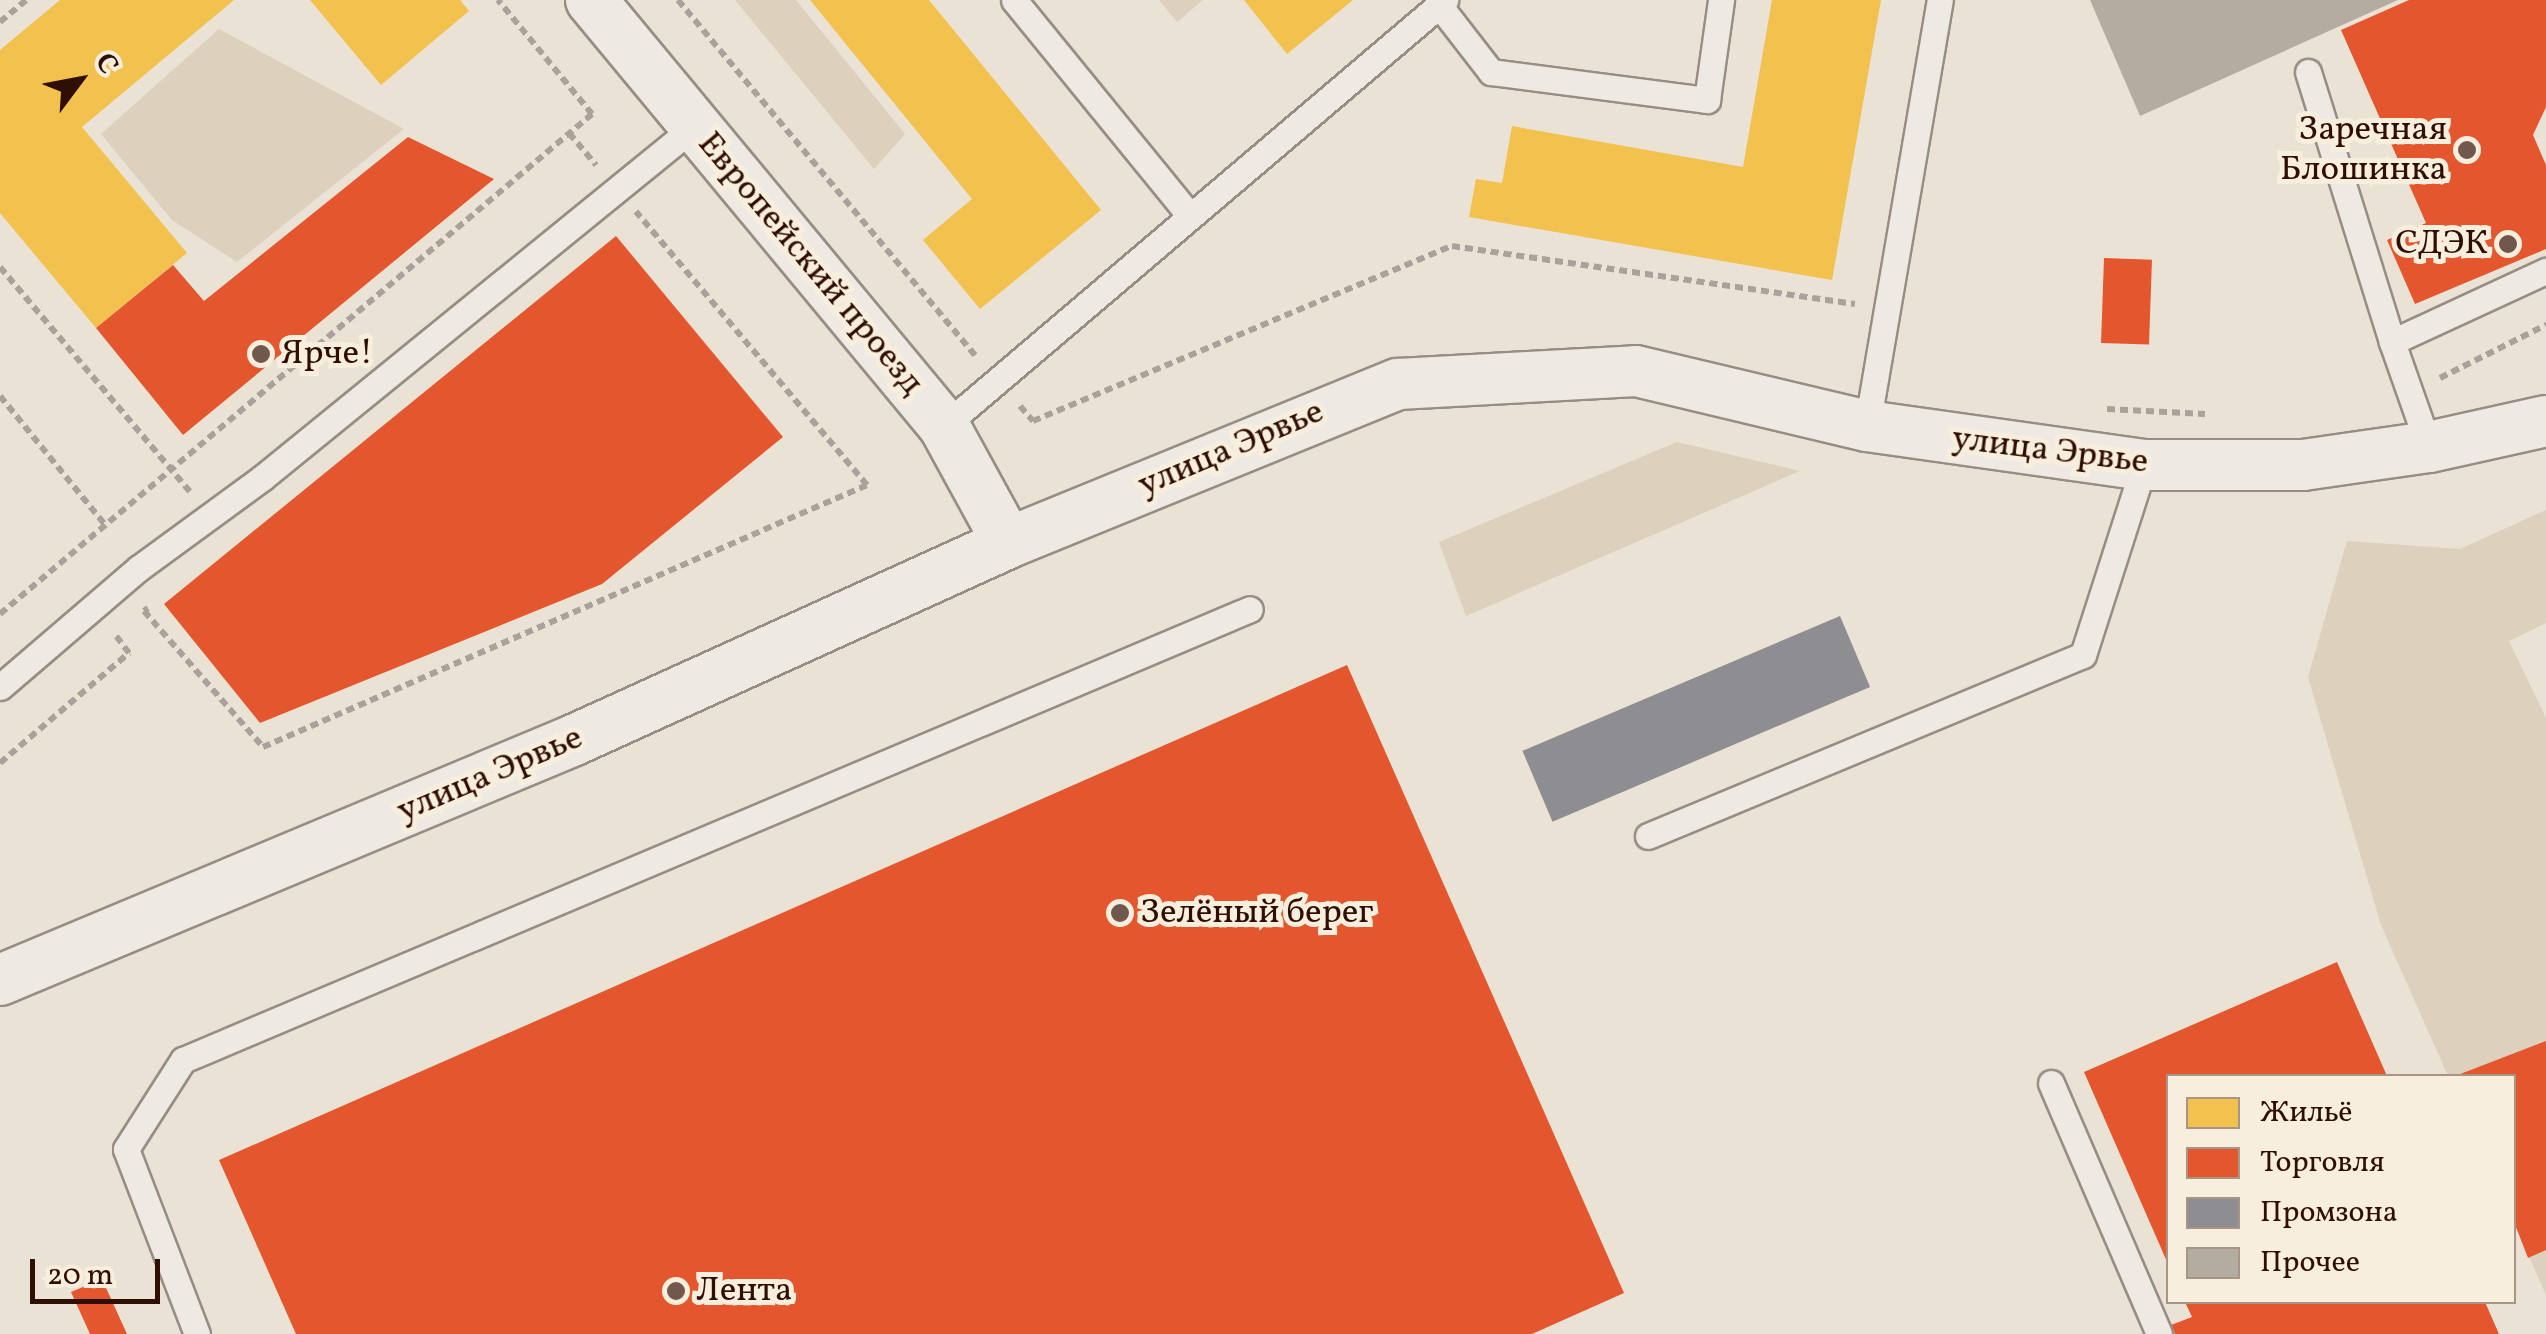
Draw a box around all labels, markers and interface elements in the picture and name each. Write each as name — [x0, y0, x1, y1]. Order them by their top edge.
north arrow — [30, 30, 130, 130]
text: С — [85, 46, 127, 82]
place label: Заречная Блошинка — [2280, 109, 2447, 191]
street label: Европейский проезд — [688, 124, 932, 404]
marker: Заречная Блошинка — [2456, 139, 2478, 161]
place label: СДЭК — [2395, 223, 2488, 265]
marker: СДЭК — [2497, 233, 2519, 255]
place label: Ярче! — [281, 333, 373, 375]
marker: Ярче! — [250, 343, 272, 365]
street label: улица Эрвье — [1132, 391, 1330, 507]
street label: улица Эрвье — [1950, 418, 2150, 484]
street label: улица Эрвье — [391, 717, 589, 833]
place label: Зелёный берег — [1140, 892, 1374, 934]
marker: Зелёный берег — [1109, 902, 1131, 924]
legend — [2166, 1074, 2516, 1304]
text: Жильё — [2260, 1092, 2353, 1134]
text: Торговля — [2260, 1142, 2385, 1184]
text: Промзона — [2260, 1192, 2398, 1234]
scale bar — [35, 1239, 165, 1301]
text: Прочее — [2260, 1242, 2360, 1284]
text: 20 m — [47, 1255, 113, 1297]
place label: Лента — [696, 1270, 792, 1312]
marker: Лента — [665, 1280, 687, 1302]

